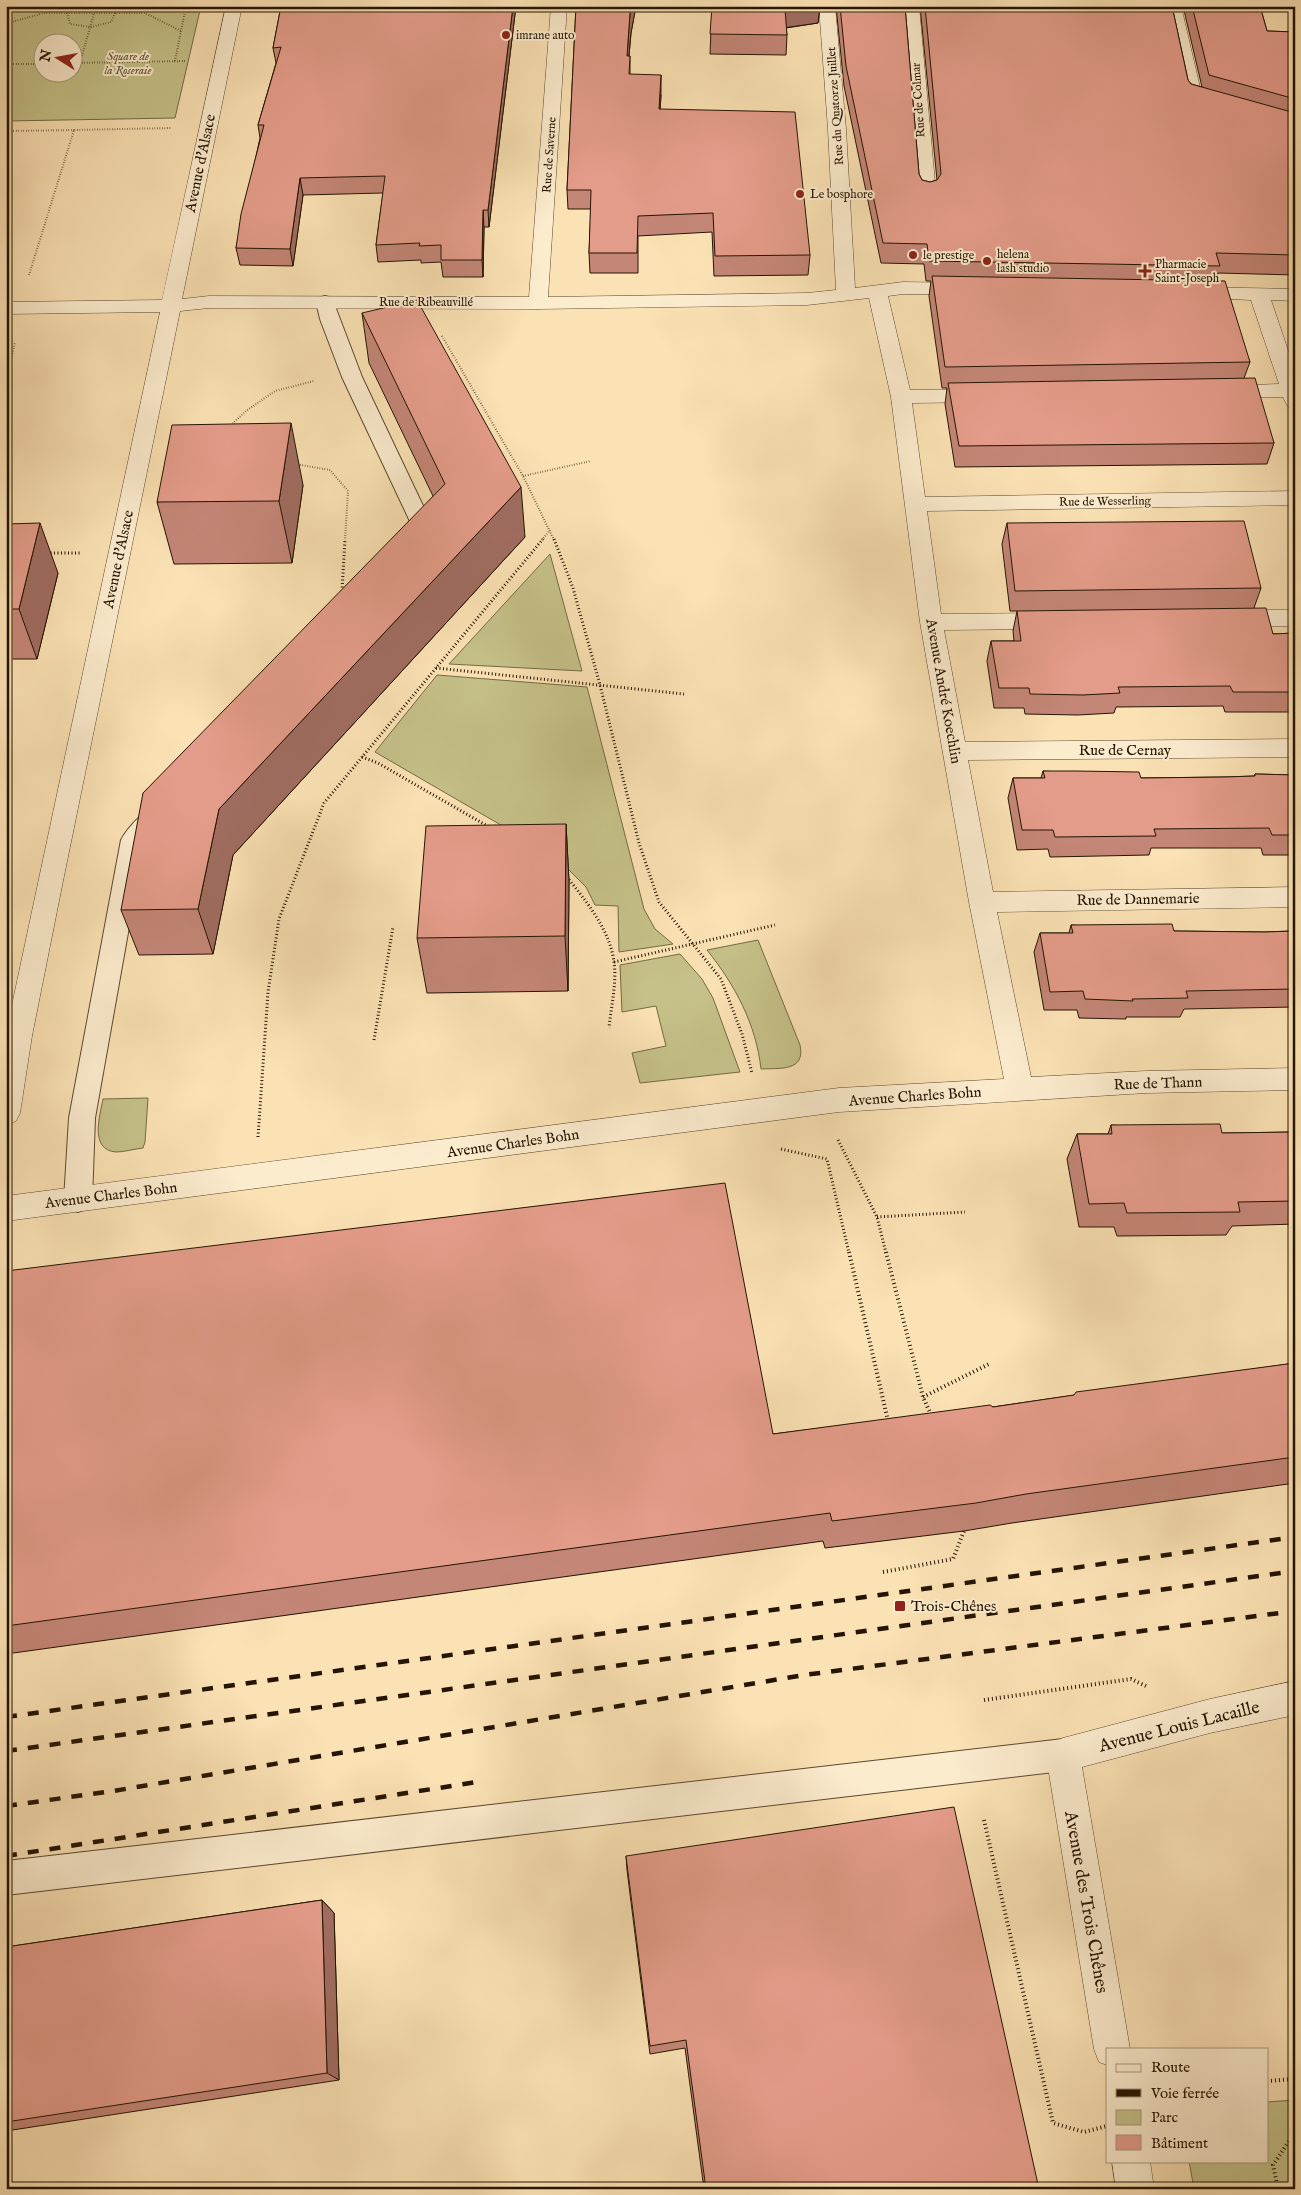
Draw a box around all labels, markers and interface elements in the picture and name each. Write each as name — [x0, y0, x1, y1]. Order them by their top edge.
place label: imrane auto — [516, 28, 575, 43]
marker: imrane auto — [500, 29, 512, 41]
north arrow — [32, 32, 82, 82]
street label: Rue du Quatorze Juillet — [824, 46, 848, 166]
text: N — [36, 48, 56, 64]
park label: Square de la Roseraie — [105, 49, 151, 78]
street label: Rue de Colmar — [908, 61, 929, 138]
street label: Avenue d'Alsace — [181, 112, 220, 215]
street label: Rue de Saverne — [539, 116, 560, 194]
place label: Le bosphore — [810, 187, 873, 203]
marker: Le bosphore — [794, 188, 806, 200]
place label: helena lash studio — [997, 247, 1050, 276]
place label: le prestige — [923, 248, 975, 264]
marker: le prestige — [907, 249, 919, 261]
marker: helena lash studio — [981, 255, 993, 267]
place label: Pharmacie Saint-Joseph — [1155, 257, 1220, 287]
marker: Pharmacie Saint-Joseph — [1139, 265, 1151, 277]
street label: Rue de Ribeauvillé — [379, 295, 474, 310]
street label: Rue de Wesserling — [1059, 493, 1152, 510]
street label: Avenue d'Alsace — [99, 508, 138, 611]
street label: Avenue André Koechlin — [921, 616, 966, 765]
street label: Rue de Cernay — [1079, 741, 1172, 760]
street label: Rue de Dannemarie — [1076, 889, 1200, 910]
street label: Rue de Thann — [1113, 1072, 1203, 1095]
street label: Avenue Charles Bohn — [847, 1082, 982, 1111]
street label: Avenue Charles Bohn — [445, 1125, 580, 1162]
street label: Avenue Charles Bohn — [43, 1178, 178, 1213]
place label: Trois-Chênes — [911, 1597, 996, 1616]
marker: Trois-Chênes — [893, 1599, 907, 1613]
street label: Avenue Louis Lacaille — [1096, 1696, 1262, 1759]
street label: Avenue des Trois Chênes — [1058, 1808, 1113, 1995]
legend — [1106, 2048, 1268, 2162]
text: Route — [1151, 2058, 1190, 2077]
text: Voie ferrée — [1150, 2084, 1219, 2103]
text: Parc — [1151, 2108, 1178, 2127]
text: Bâtiment — [1151, 2134, 1208, 2153]

